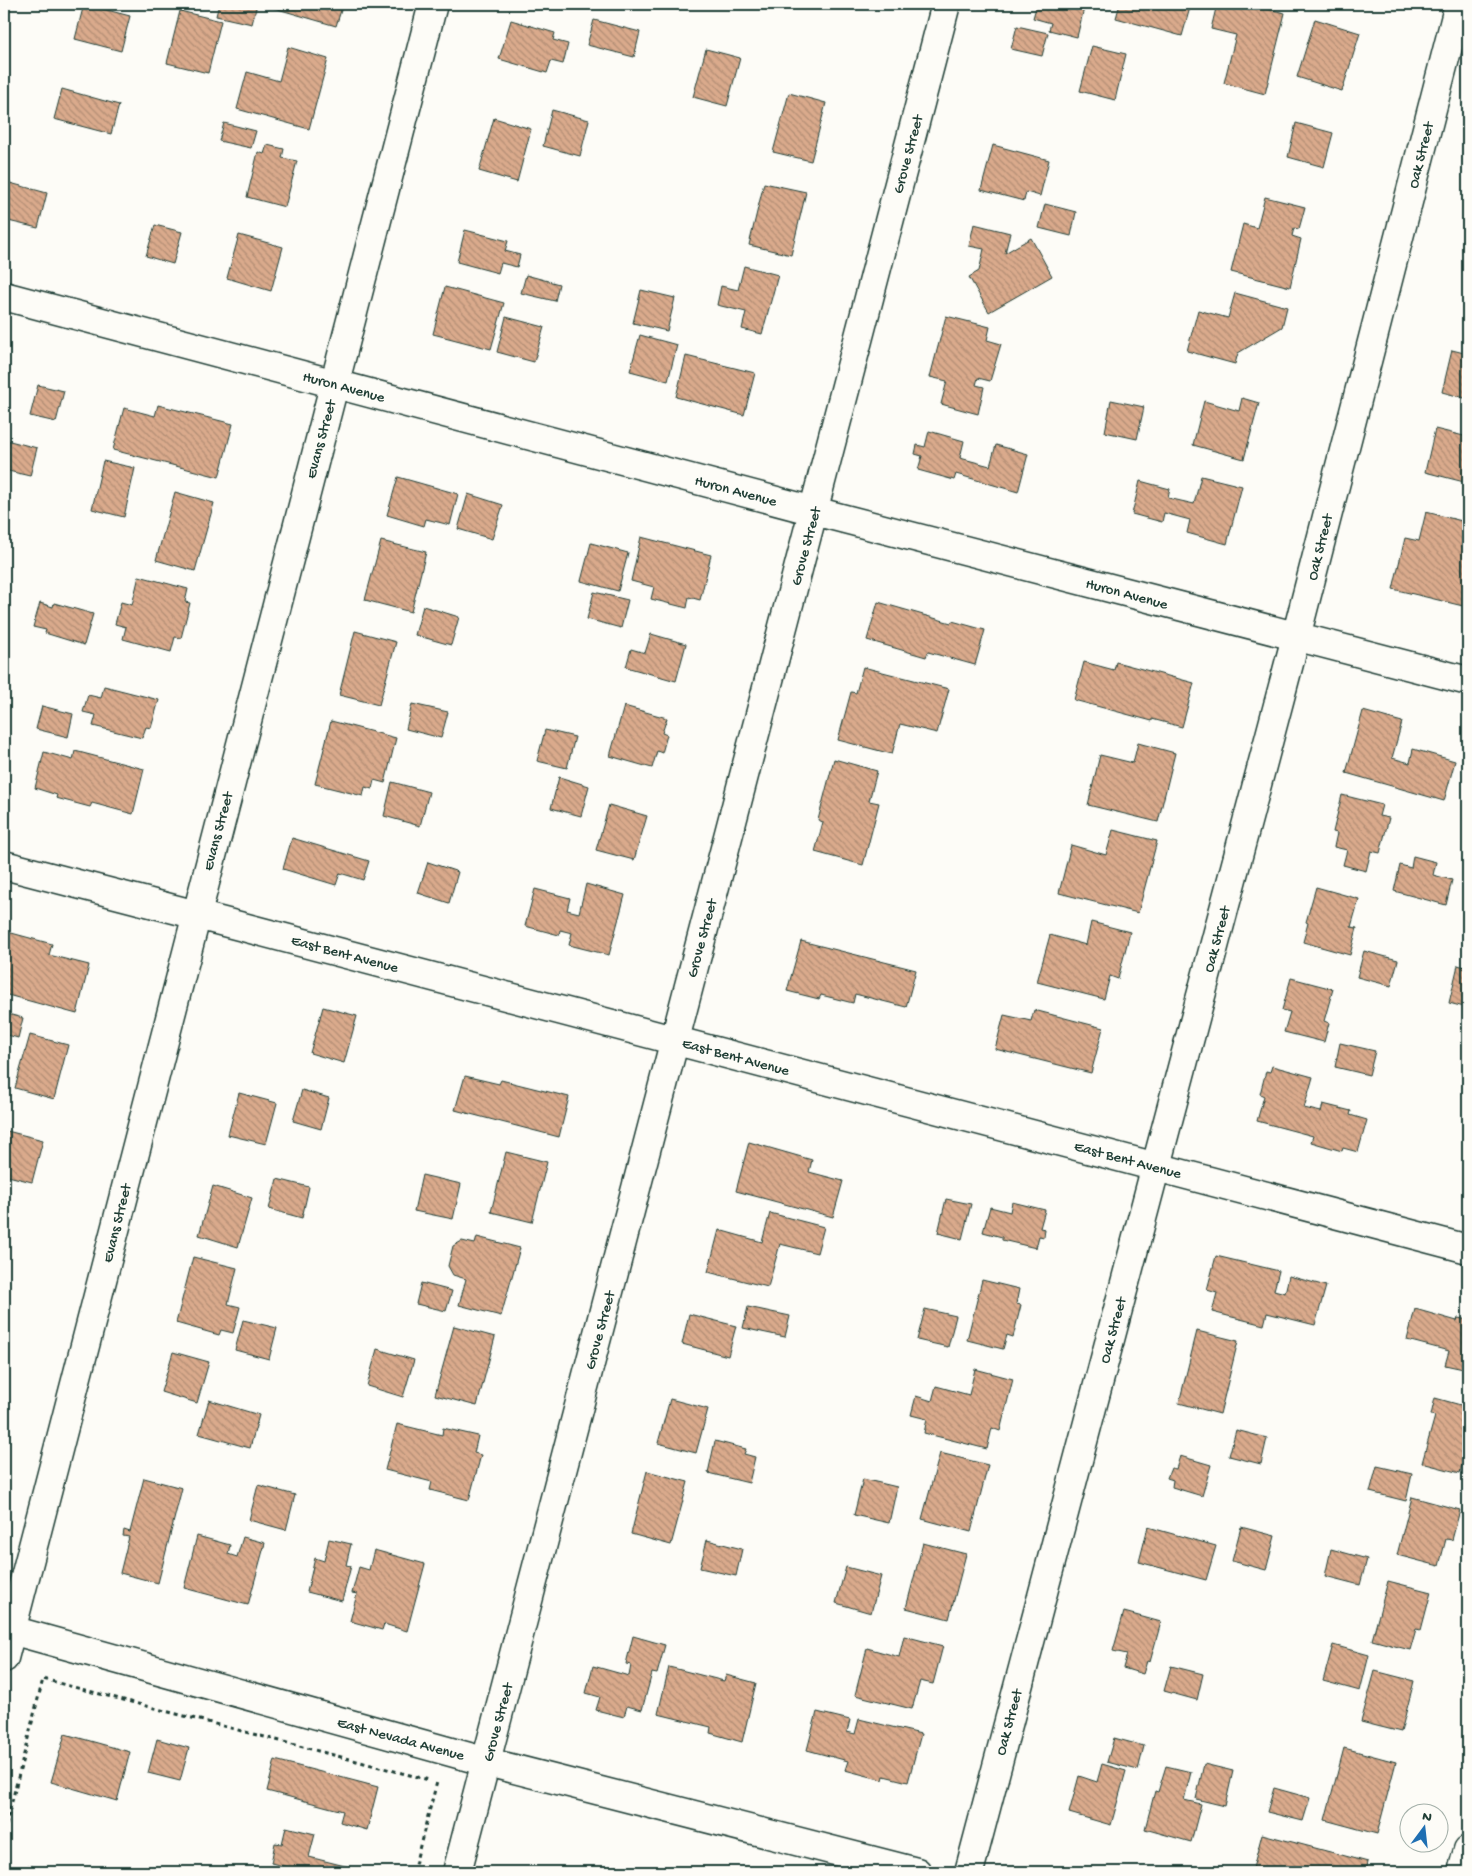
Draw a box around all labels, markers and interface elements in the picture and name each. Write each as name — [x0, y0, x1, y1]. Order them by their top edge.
street label: Grove Street — [890, 112, 929, 196]
street label: Oak Street — [1405, 119, 1439, 190]
street label: Huron Avenue — [300, 368, 387, 408]
street label: Evans Street — [303, 397, 342, 481]
street label: Huron Avenue — [692, 472, 779, 512]
street label: Grove Street — [788, 504, 827, 588]
street label: Oak Street — [1304, 511, 1338, 582]
street label: Huron Avenue — [1083, 575, 1170, 615]
street label: Evans Street — [200, 789, 239, 873]
street label: Grove Street — [684, 896, 723, 980]
street label: Oak Street — [1200, 903, 1236, 974]
street label: East Bent Avenue — [289, 932, 400, 978]
street label: East Bent Avenue — [680, 1035, 791, 1081]
street label: East Bent Avenue — [1072, 1138, 1183, 1184]
street label: Evans Street — [99, 1180, 137, 1265]
street label: Grove Street — [582, 1288, 621, 1372]
street label: Oak Street — [1096, 1294, 1132, 1365]
street label: Grove Street — [480, 1680, 519, 1764]
street label: Oak Street — [992, 1686, 1028, 1757]
street label: East Nevada Avenue — [335, 1714, 466, 1766]
north arrow — [1400, 1804, 1450, 1854]
text: N — [1420, 1808, 1433, 1827]

